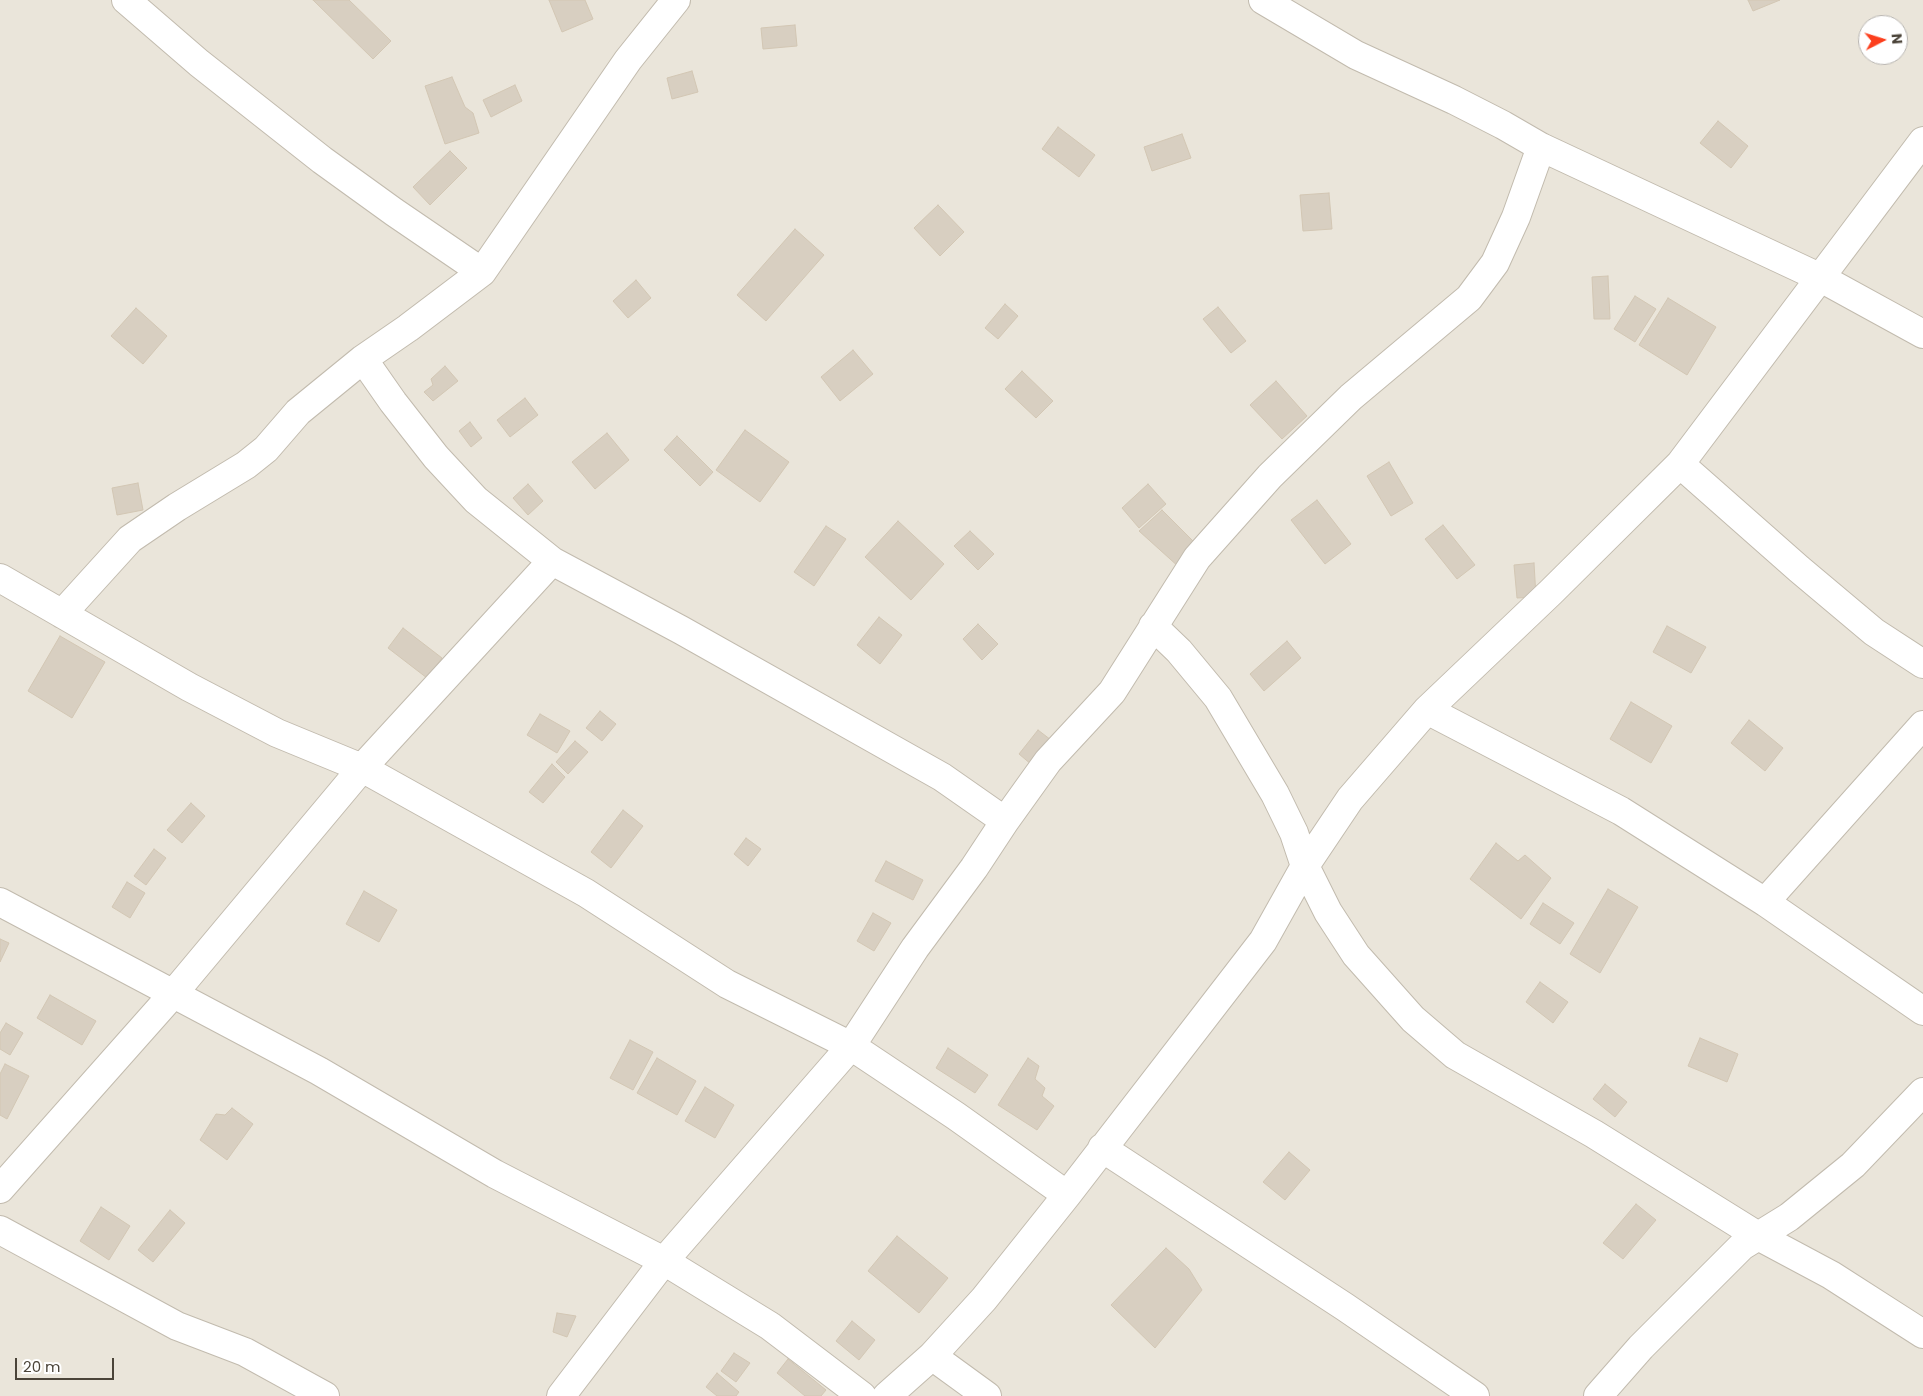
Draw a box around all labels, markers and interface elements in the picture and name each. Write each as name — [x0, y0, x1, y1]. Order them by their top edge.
north arrow — [1858, 15, 1908, 65]
text: N — [1887, 33, 1907, 45]
scale bar — [18, 1348, 116, 1380]
text: 20 m — [23, 1356, 61, 1377]

